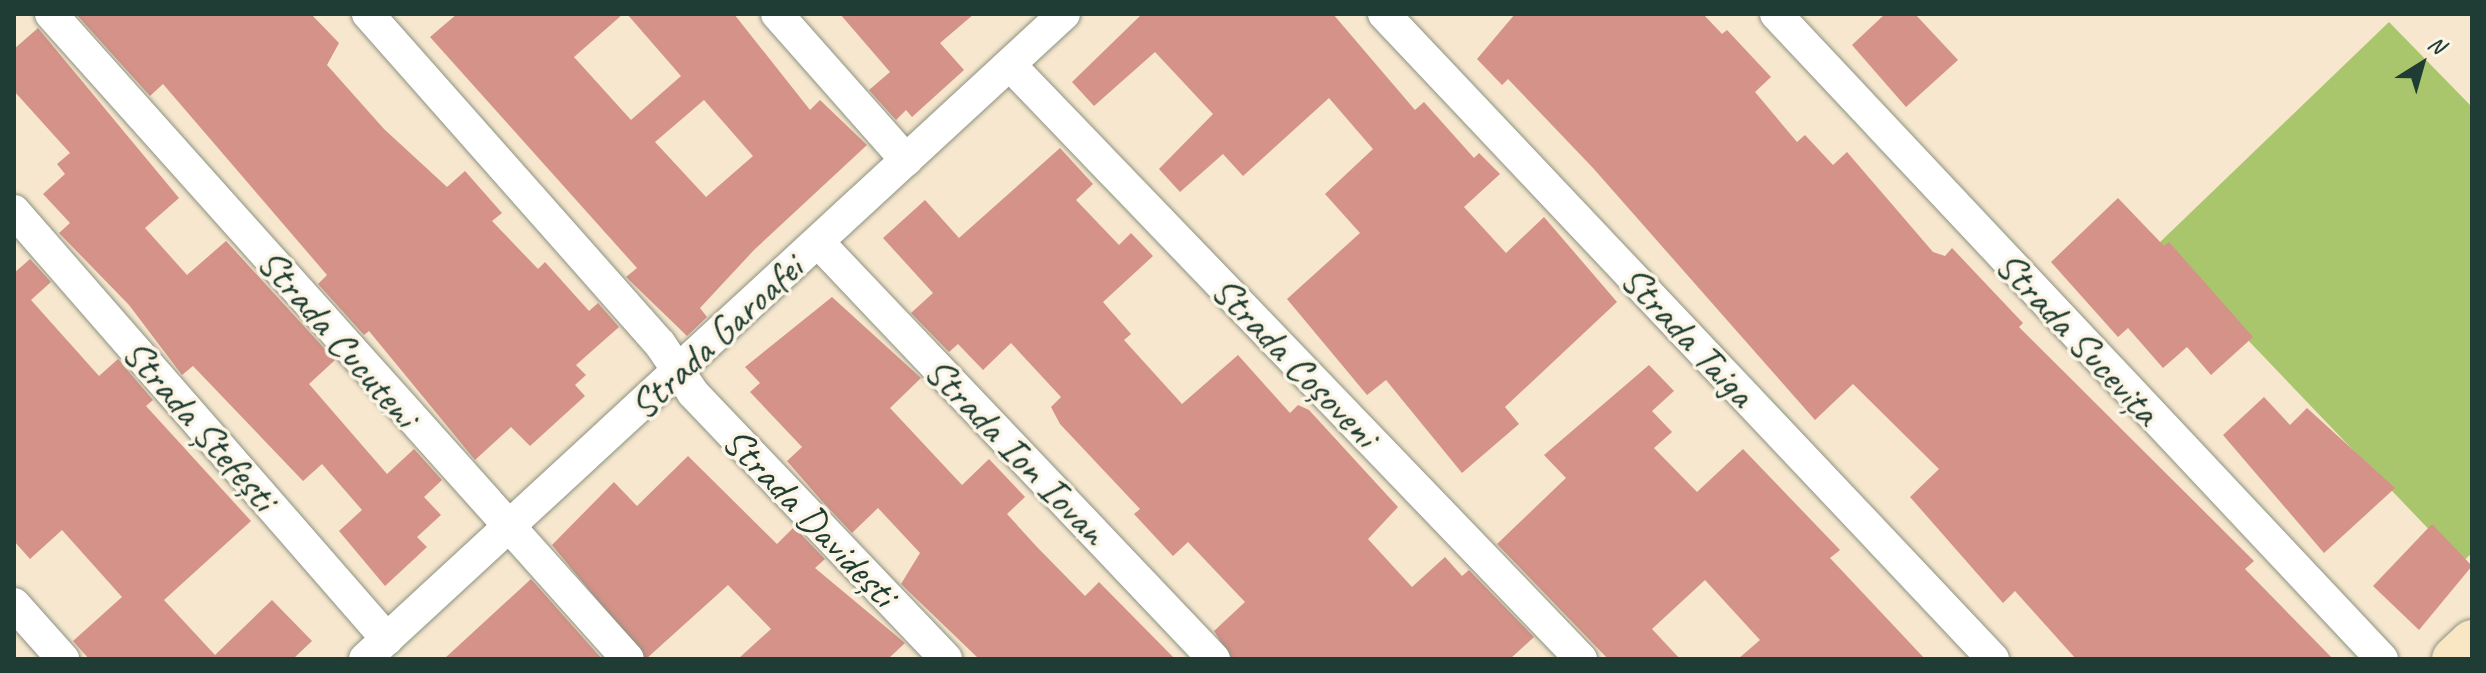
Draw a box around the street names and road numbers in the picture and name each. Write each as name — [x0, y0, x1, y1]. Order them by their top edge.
street label: Strada Cucuteni — [247, 239, 429, 437]
street label: Strada Sucevița — [1986, 242, 2170, 434]
street label: Strada Garoafei — [619, 244, 813, 430]
street label: Strada Taiga — [1610, 255, 1766, 417]
street label: Strada Coșoveni — [1202, 266, 1388, 458]
street label: Strada Ștefești — [112, 329, 288, 521]
street label: Strada Ion Iovan — [915, 348, 1117, 554]
street label: Strada Davidești — [713, 417, 907, 617]

